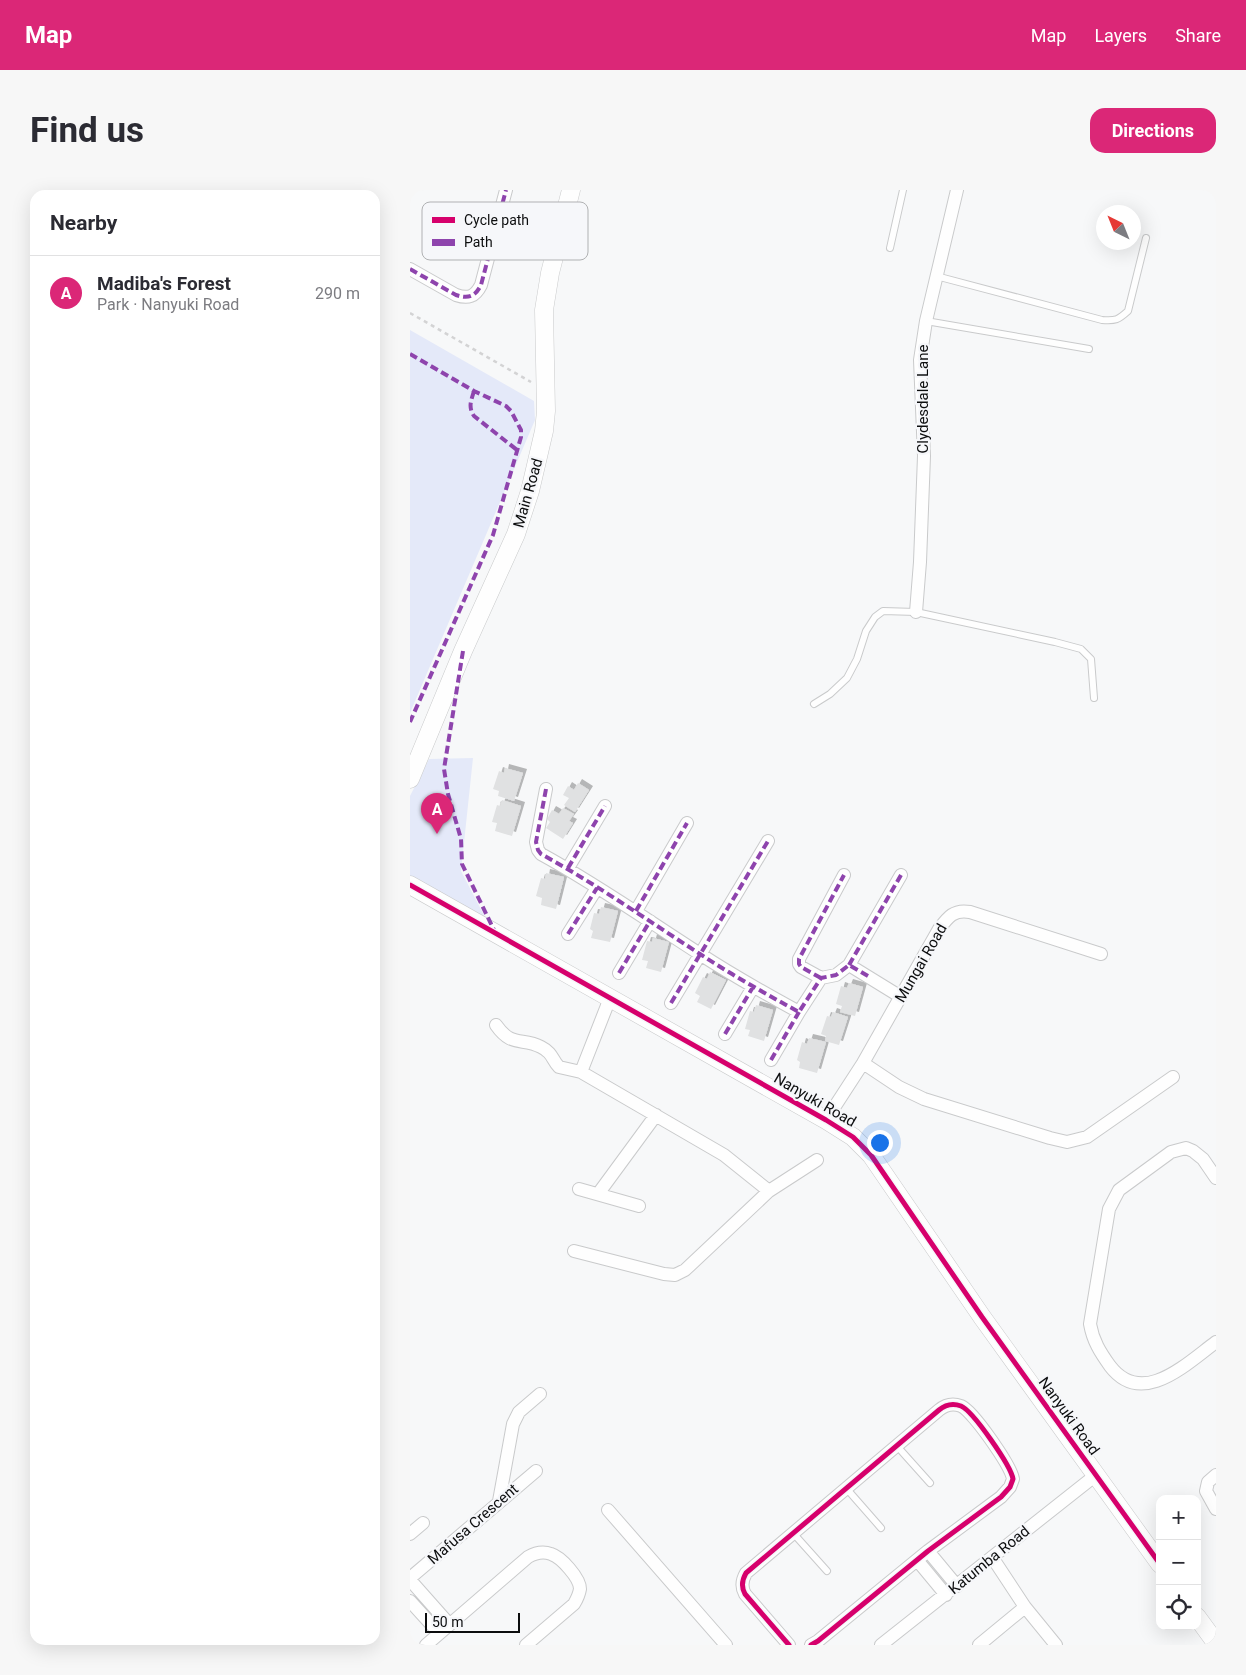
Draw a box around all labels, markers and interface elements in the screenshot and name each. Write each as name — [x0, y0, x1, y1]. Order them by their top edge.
text: Map — [25, 21, 72, 49]
text: Map — [1031, 25, 1066, 46]
text: Layers — [1094, 25, 1147, 46]
text: Share — [1175, 25, 1221, 46]
button: Directions — [1090, 108, 1216, 153]
text: Find us — [30, 110, 144, 151]
legend — [422, 202, 588, 260]
north arrow — [1096, 205, 1141, 250]
text: Nearby — [50, 211, 117, 235]
text: Cycle path — [464, 212, 529, 228]
text: Path — [464, 234, 493, 250]
text: Madiba's Forest — [97, 272, 231, 295]
text: A — [61, 284, 71, 303]
text: 290 m — [315, 284, 360, 303]
text: Park · Nanyuki Road — [97, 295, 239, 314]
street label: Clydesdale Lane — [914, 344, 932, 453]
street label: Main Road — [510, 456, 546, 530]
pin: A — [421, 793, 453, 834]
street label: Mungai Road — [891, 920, 951, 1006]
street label: Nanyuki Road — [771, 1069, 859, 1131]
your location — [867, 1130, 893, 1156]
street label: Nanyuki Road — [1035, 1374, 1103, 1458]
street label: Mafusa Crescent — [424, 1480, 522, 1568]
map controls — [1156, 1495, 1201, 1630]
button: + — [1156, 1495, 1201, 1540]
street label: Katumba Road — [945, 1522, 1033, 1598]
button: − — [1156, 1540, 1201, 1585]
button: locate — [1156, 1585, 1201, 1630]
scale bar — [425, 1610, 520, 1633]
text: 50 m — [432, 1614, 464, 1630]

